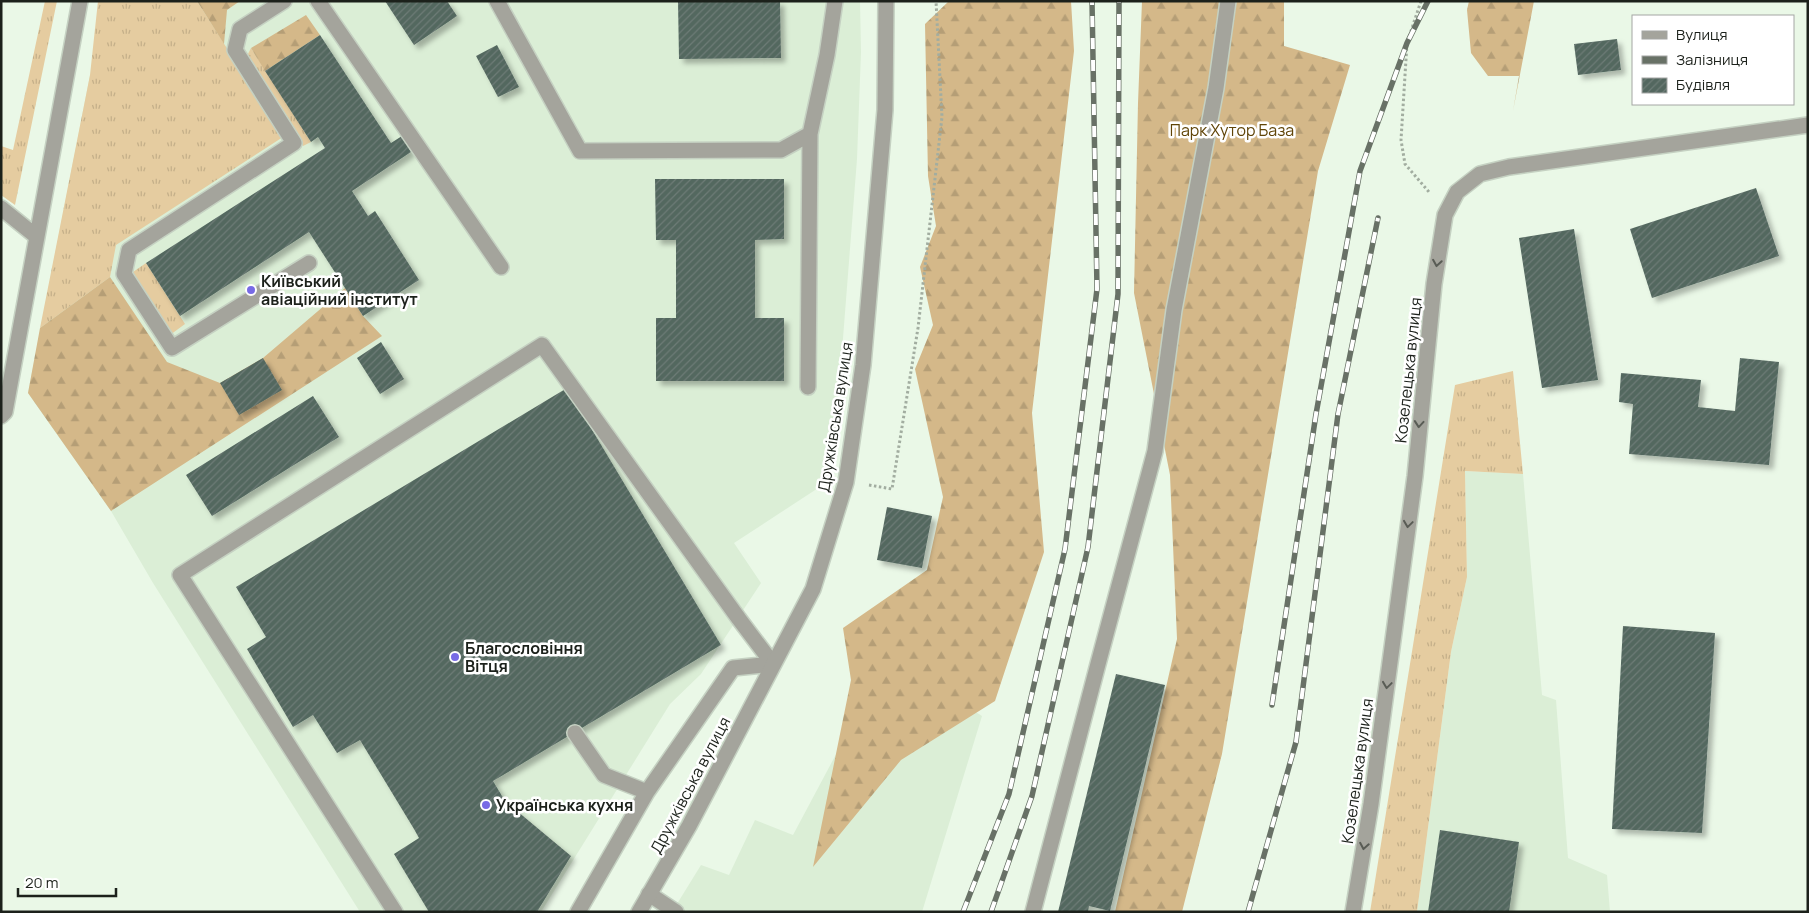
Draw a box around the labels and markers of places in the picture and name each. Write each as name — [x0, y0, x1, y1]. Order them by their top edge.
place label: Київський авіаційний інститут — [261, 270, 418, 310]
marker: Київський авіаційний інститут — [245, 284, 257, 296]
place label: Благословіння Вітця — [465, 637, 583, 677]
marker: Благословіння Вітця — [449, 651, 461, 663]
place label: Українська кухня — [496, 794, 633, 816]
marker: Українська кухня — [480, 799, 492, 811]

